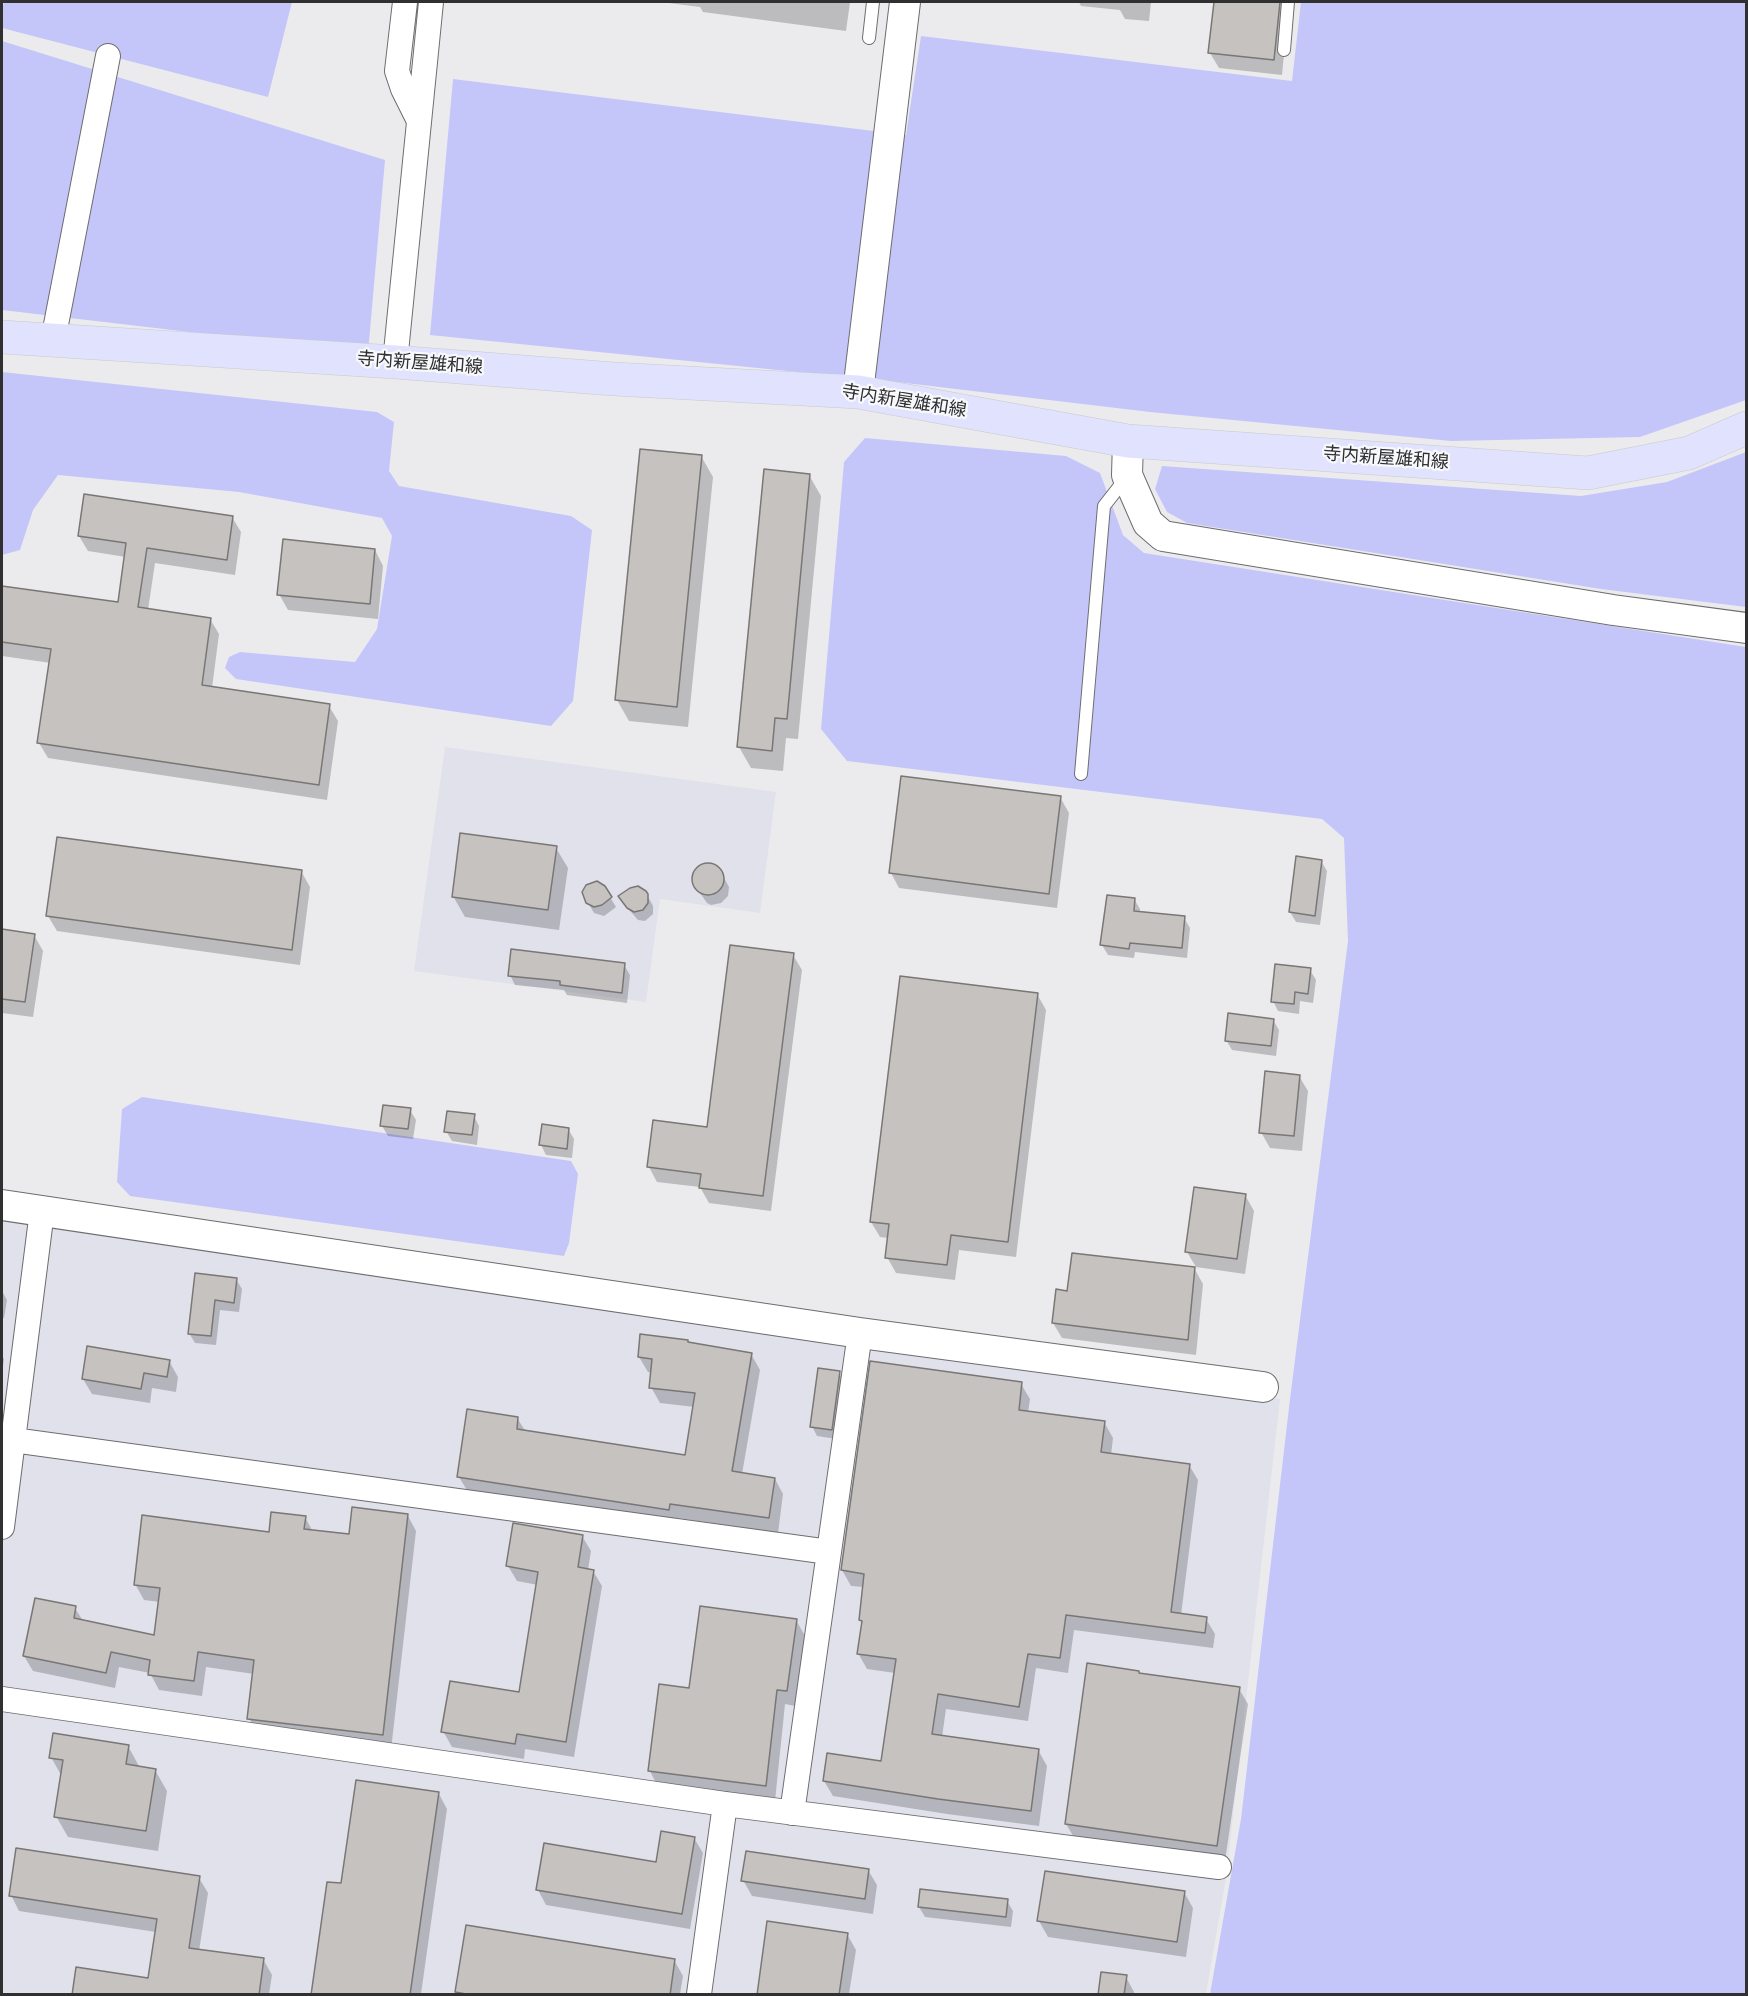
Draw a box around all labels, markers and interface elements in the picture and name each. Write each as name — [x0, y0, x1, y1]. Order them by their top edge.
street label: 寺内新屋雄和線 — [356, 349, 484, 379]
street label: 寺内新屋雄和線 — [840, 381, 968, 423]
street label: 寺内新屋雄和線 — [1322, 444, 1450, 474]

